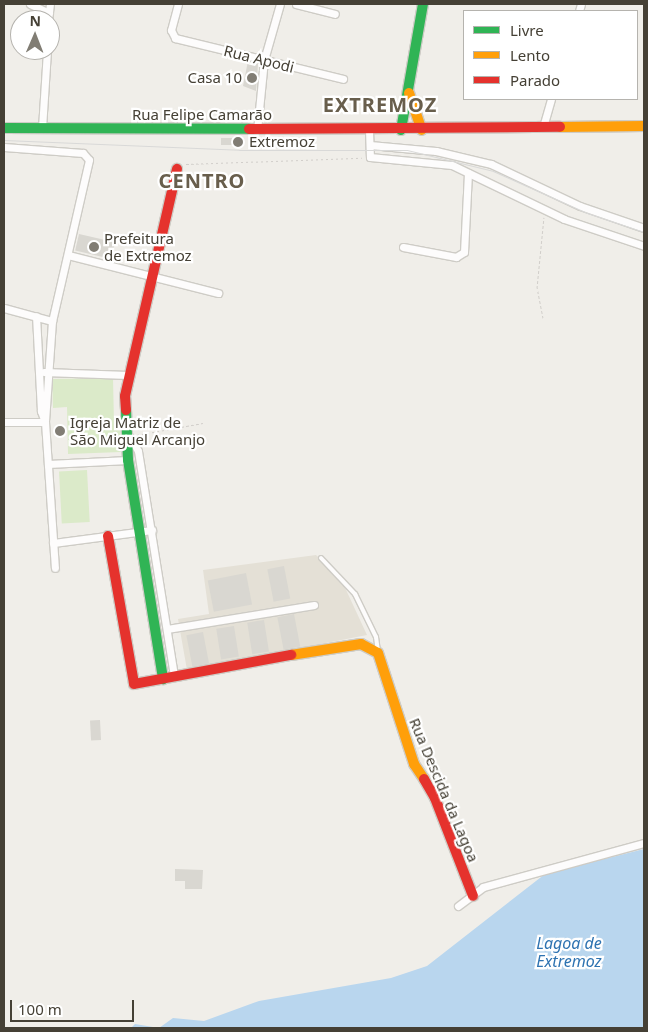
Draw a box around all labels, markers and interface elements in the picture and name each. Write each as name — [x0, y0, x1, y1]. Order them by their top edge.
north arrow — [10, 10, 60, 60]
legend — [463, 10, 638, 100]
text: N — [29, 11, 41, 30]
text: Livre — [510, 20, 544, 40]
street label: Rua Apodi — [222, 42, 296, 76]
text: Lento — [510, 45, 550, 65]
place label: Casa 10 — [187, 69, 242, 87]
text: Parado — [510, 70, 560, 90]
marker: Casa 10 — [246, 72, 258, 84]
district label: EXTREMOZ — [322, 92, 438, 116]
street label: Rua Felipe Camarão — [132, 106, 272, 124]
place label: Extremoz — [249, 133, 315, 151]
marker: Extremoz — [231, 135, 245, 149]
district label: CENTRO — [158, 168, 246, 192]
place label: Prefeitura de Extremoz — [104, 229, 192, 264]
marker: Prefeitura de Extremoz — [88, 241, 100, 253]
place label: Igreja Matriz de São Miguel Arcanjo — [70, 413, 205, 448]
marker: Igreja Matriz de São Miguel Arcanjo — [54, 425, 66, 437]
street label: Rua Descida da Lagoa — [406, 715, 482, 865]
water label: Lagoa de Extremoz — [536, 933, 602, 971]
scale bar — [12, 990, 136, 1022]
text: 100 m — [18, 999, 62, 1019]

